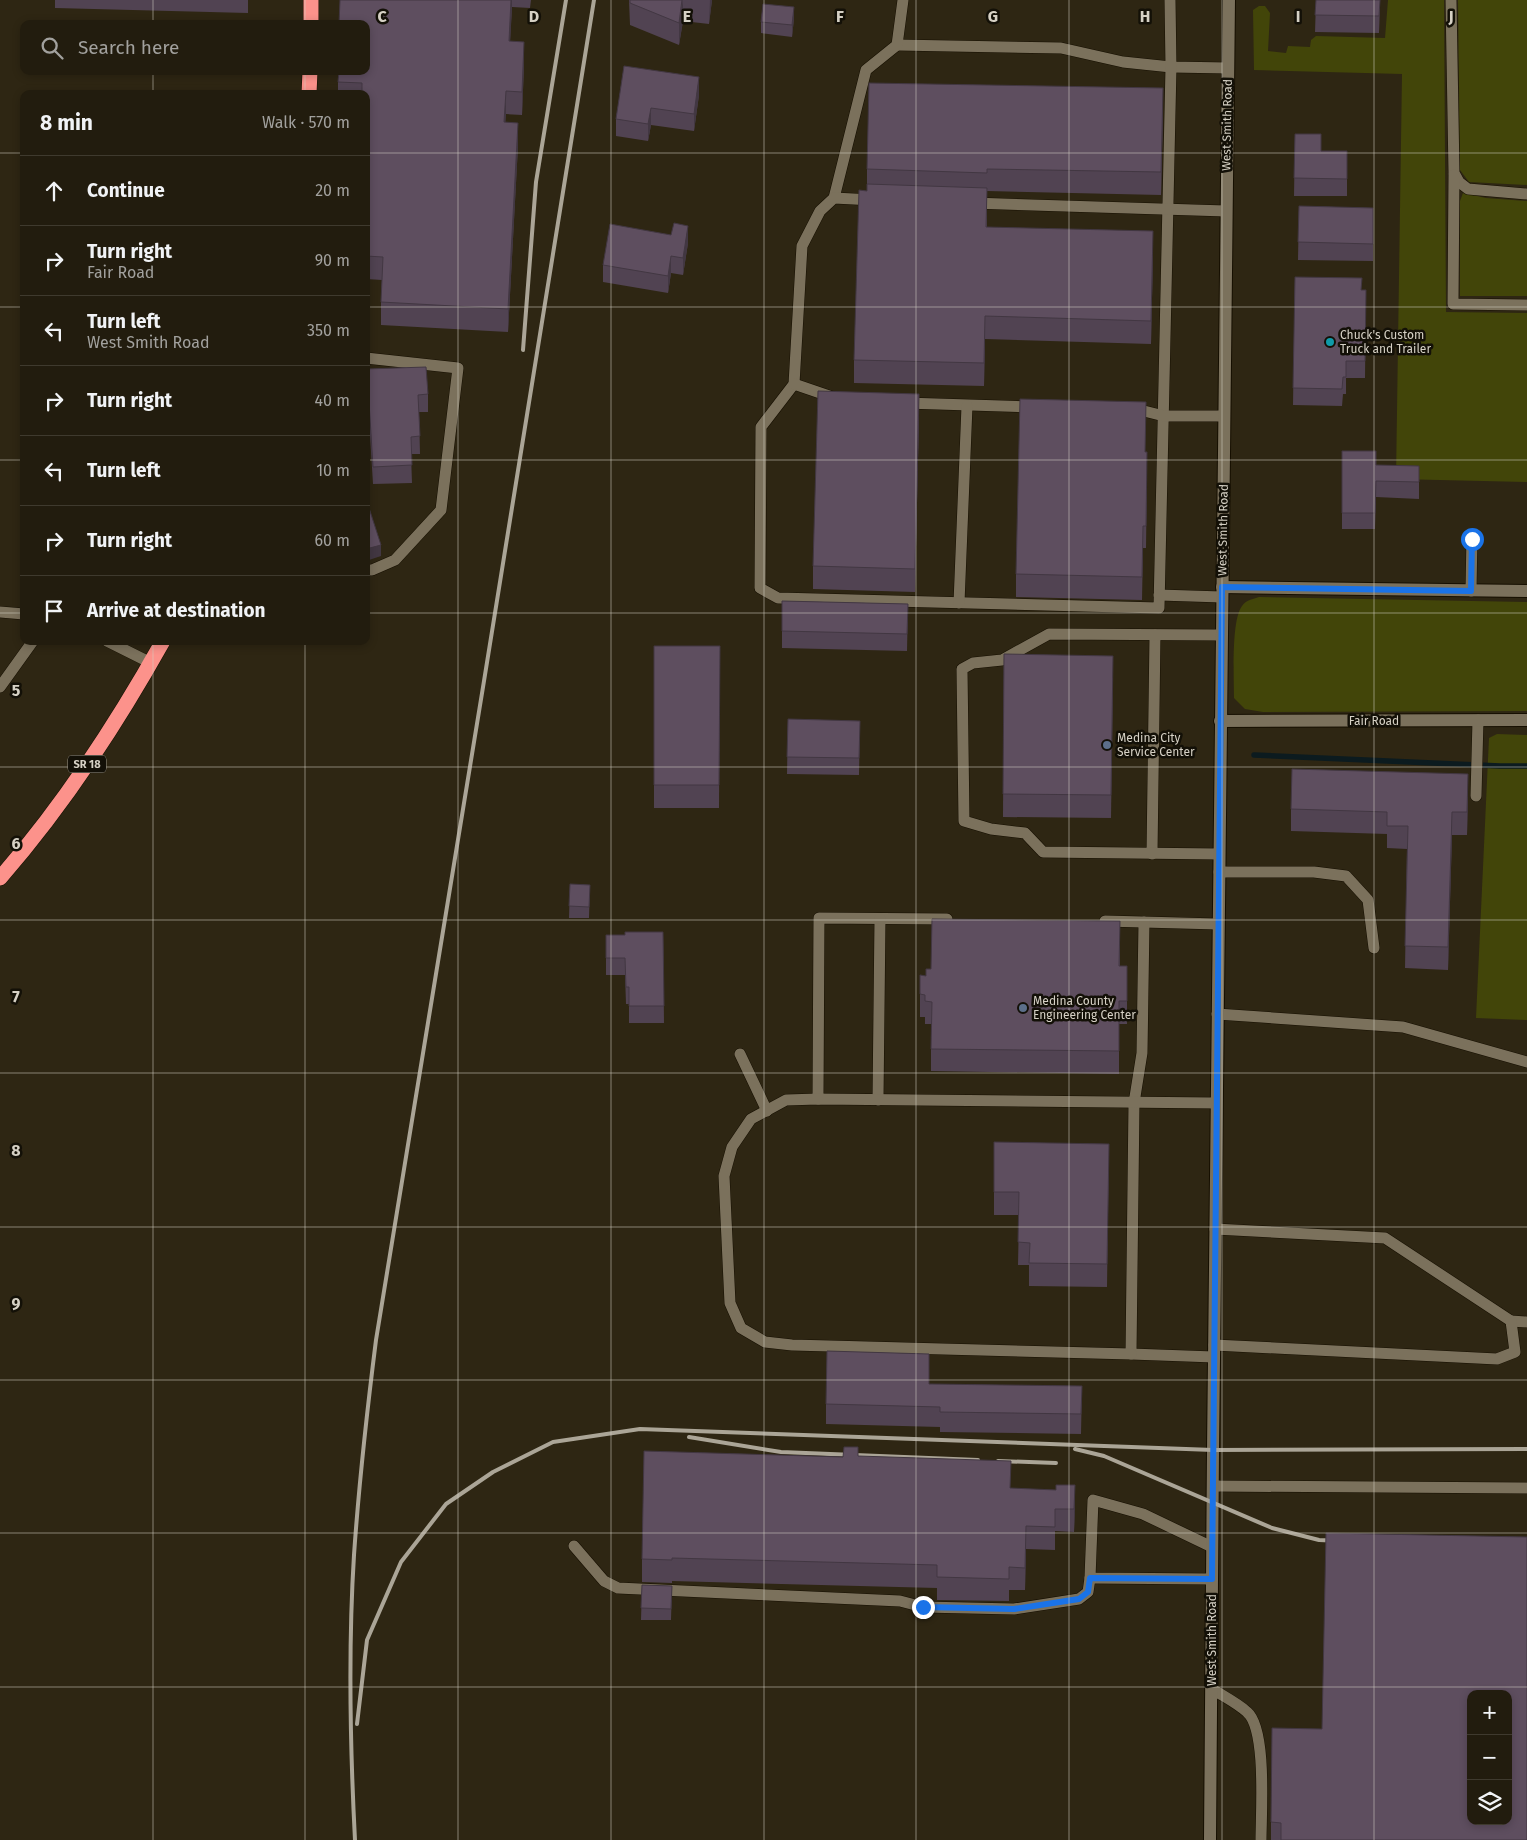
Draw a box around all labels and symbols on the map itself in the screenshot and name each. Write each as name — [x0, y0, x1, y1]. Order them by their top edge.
text: C — [377, 7, 387, 26]
text: D — [529, 7, 539, 26]
text: E — [683, 7, 691, 26]
text: F — [836, 7, 844, 26]
text: G — [988, 7, 998, 26]
text: H — [1140, 7, 1150, 26]
text: I — [1296, 7, 1300, 26]
text: J — [1447, 7, 1454, 26]
street label: West Smith Road — [1219, 79, 1235, 171]
place label: Chuck's Custom Truck and Trailer — [1340, 328, 1431, 356]
marker: Chuck's Custom Truck and Trailer — [1324, 336, 1336, 348]
street label: West Smith Road — [1215, 484, 1231, 576]
route start — [1461, 528, 1484, 551]
text: 5 — [12, 681, 21, 700]
street label: Fair Road — [1349, 714, 1399, 728]
place label: Medina City Service Center — [1117, 731, 1195, 759]
marker: Medina City Service Center — [1101, 739, 1113, 751]
road number: SR 18 — [68, 756, 106, 772]
text: 6 — [11, 834, 21, 853]
text: 7 — [12, 987, 20, 1006]
place label: Medina County Engineering Center — [1033, 994, 1136, 1022]
marker: Medina County Engineering Center — [1017, 1002, 1029, 1014]
text: 8 — [11, 1141, 21, 1160]
text: 9 — [12, 1294, 21, 1313]
street label: West Smith Road — [1205, 1594, 1219, 1686]
route end — [912, 1596, 935, 1619]

